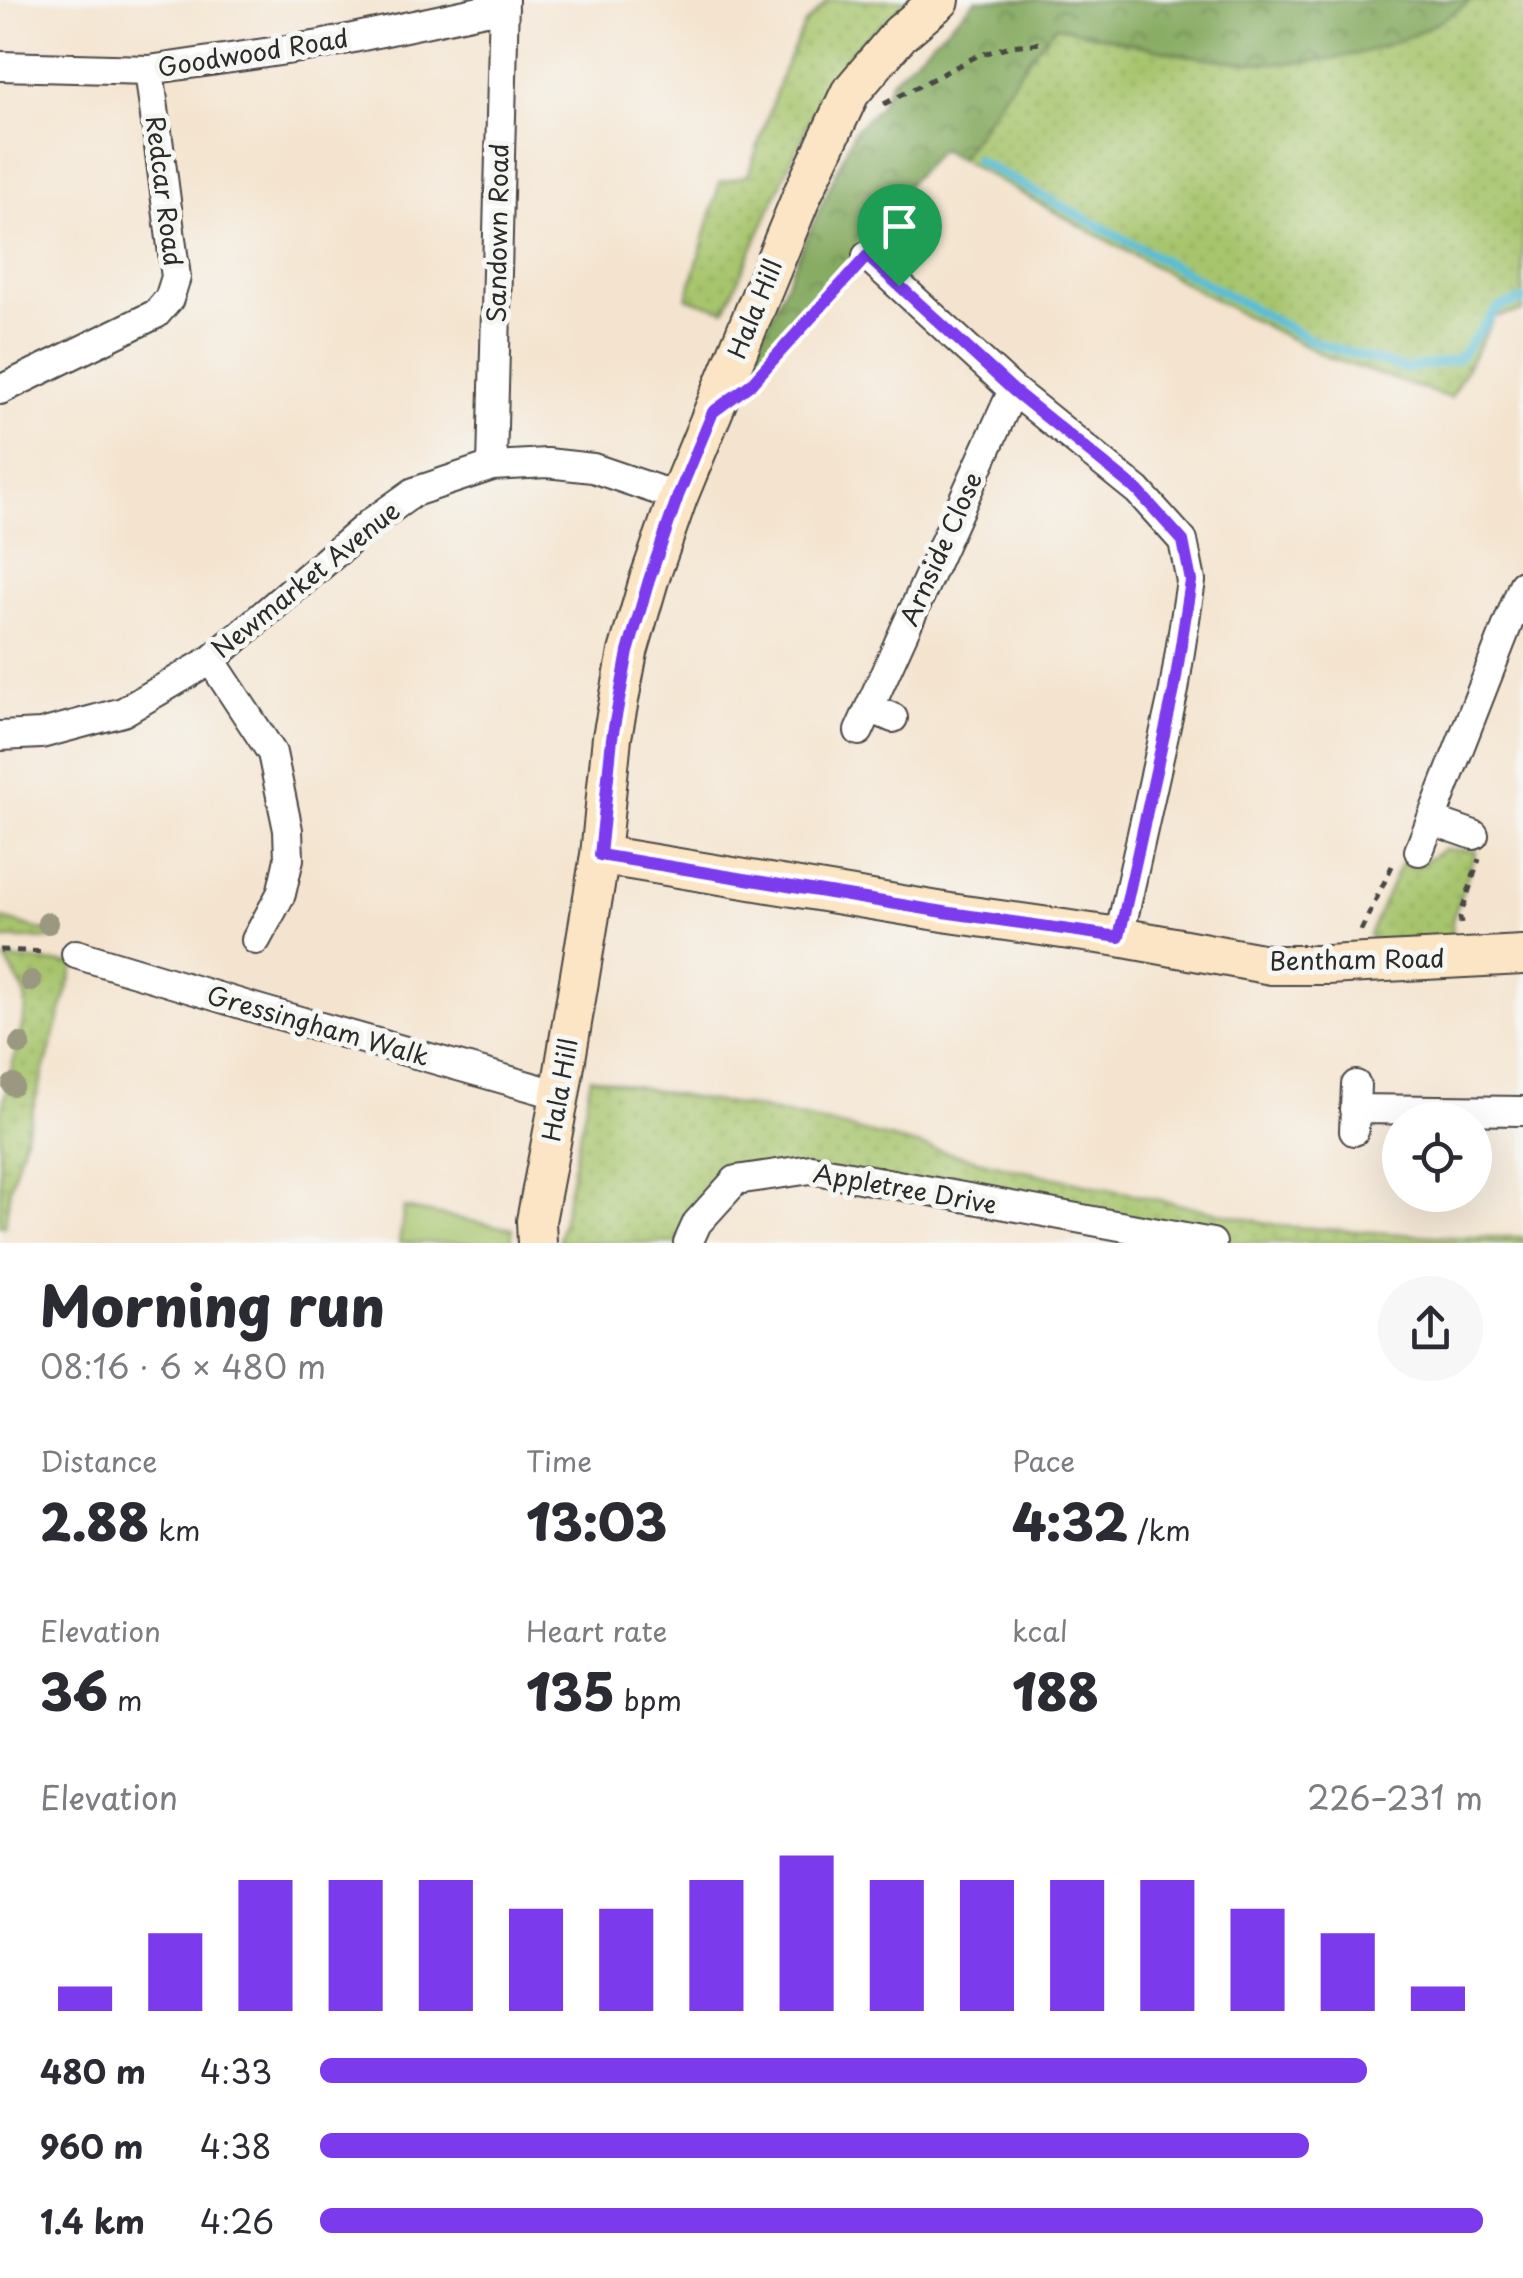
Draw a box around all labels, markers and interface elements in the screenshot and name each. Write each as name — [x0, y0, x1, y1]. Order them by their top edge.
street label: Goodwood Road — [155, 18, 351, 86]
street label: Redcar Road — [137, 113, 193, 268]
street label: Sandown Road — [476, 143, 518, 323]
pin — [857, 184, 942, 287]
icon: arrive — [872, 199, 927, 254]
street label: Hala Hill — [717, 253, 791, 364]
street label: Arnside Close — [889, 465, 991, 632]
street label: Newmarket Avenue — [203, 491, 408, 667]
street label: Bentham Road — [1269, 938, 1445, 980]
street label: Gressingham Walk — [203, 975, 434, 1075]
street label: Hala Hill — [531, 1035, 587, 1144]
map controls — [1382, 1102, 1492, 1212]
button: locate — [1382, 1102, 1492, 1212]
street label: Appletree Drive — [810, 1153, 1000, 1223]
text: Morning run — [40, 1263, 385, 1346]
button: share — [1378, 1276, 1483, 1381]
text: 08:16 · 6 × 480 m — [40, 1342, 326, 1390]
text: Distance — [40, 1439, 158, 1482]
text: Time — [526, 1439, 592, 1482]
text: Pace — [1012, 1439, 1075, 1482]
text: 2.88 — [40, 1482, 149, 1558]
text: 13:03 — [526, 1482, 667, 1558]
text: 4:32 — [1012, 1482, 1128, 1558]
text: km — [149, 1508, 200, 1551]
text: /km — [1128, 1508, 1191, 1551]
text: Elevation — [40, 1609, 161, 1652]
text: Heart rate — [526, 1609, 667, 1652]
text: kcal — [1012, 1609, 1068, 1652]
text: 36 — [40, 1652, 108, 1728]
text: 135 — [526, 1652, 615, 1728]
text: 188 — [1012, 1652, 1099, 1728]
text: m — [108, 1678, 143, 1721]
text: bpm — [615, 1678, 682, 1721]
text: Elevation — [40, 1773, 178, 1821]
text: 226–231 m — [1307, 1773, 1483, 1821]
text: 480 m — [40, 2047, 146, 2095]
text: 4:33 — [200, 2047, 272, 2095]
text: 960 m — [40, 2122, 144, 2170]
text: 4:38 — [200, 2122, 271, 2170]
text: 1.4 km — [40, 2197, 145, 2245]
text: 4:26 — [200, 2197, 274, 2245]

